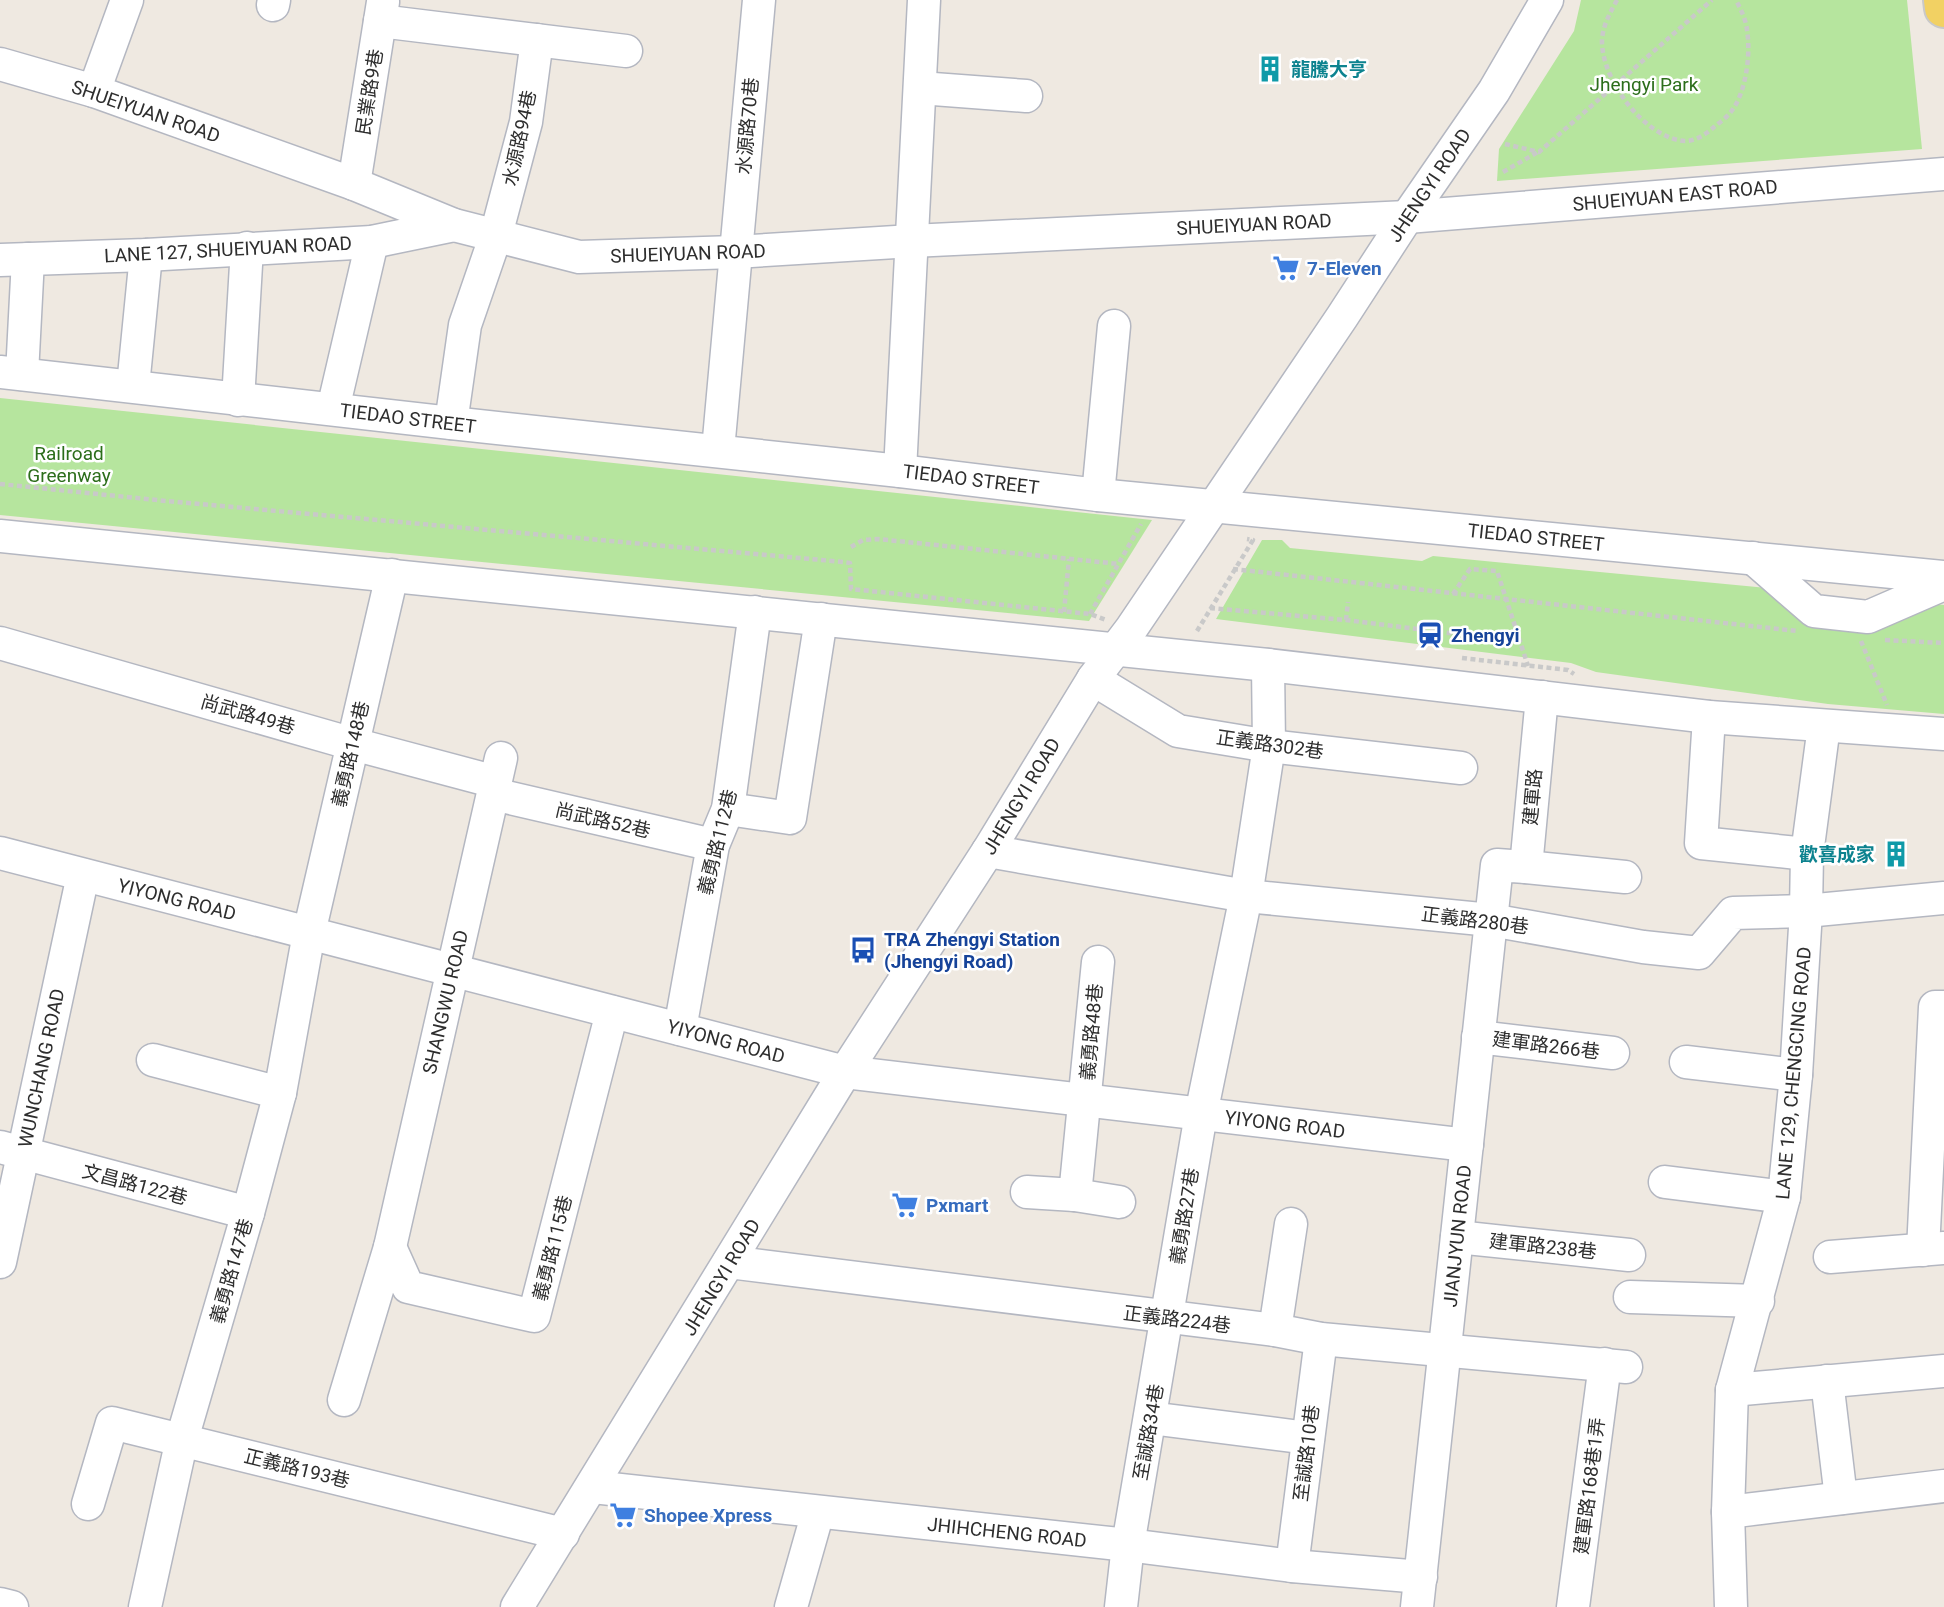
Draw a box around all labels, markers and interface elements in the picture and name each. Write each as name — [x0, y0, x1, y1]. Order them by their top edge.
street label: 民業路9巷 — [351, 47, 388, 137]
building icon: 龍騰大亨 — [1255, 54, 1285, 84]
place label: 龍騰大亨 — [1291, 58, 1367, 81]
park label: Jhengyi Park — [1590, 73, 1699, 96]
street label: SHUEIYUAN ROAD — [69, 75, 223, 148]
street label: 水源路70巷 — [732, 77, 763, 176]
street label: 水源路94巷 — [498, 88, 541, 188]
street label: JHENGYI ROAD — [1383, 124, 1476, 246]
street label: SHUEIYUAN EAST ROAD — [1572, 175, 1779, 216]
street label: SHUEIYUAN ROAD — [1176, 209, 1332, 240]
street label: LANE 127, SHUEIYUAN ROAD — [104, 232, 352, 267]
street label: SHUEIYUAN ROAD — [610, 239, 766, 268]
supermarket icon: 7-Eleven — [1271, 253, 1301, 283]
place label: 7-Eleven — [1307, 257, 1382, 280]
street label: TIEDAO STREET — [338, 399, 477, 438]
park label: Railroad Greenway — [27, 442, 111, 487]
street label: TIEDAO STREET — [901, 460, 1040, 499]
street label: TIEDAO STREET — [1467, 519, 1605, 556]
station icon: Zhengyi — [1415, 620, 1445, 650]
place label: Zhengyi — [1451, 624, 1520, 647]
street label: 尚武路49巷 — [198, 690, 298, 739]
street label: 義勇路148巷 — [327, 699, 374, 809]
street label: 正義路302巷 — [1215, 726, 1325, 763]
street label: JHENGYI ROAD — [978, 734, 1065, 859]
street label: 建軍路 — [1519, 768, 1546, 826]
street label: 義勇路112巷 — [693, 787, 742, 897]
street label: 尚武路52巷 — [553, 798, 653, 843]
building icon: 歡喜成家 — [1881, 839, 1911, 869]
place label: 歡喜成家 — [1799, 843, 1875, 866]
street label: YIYONG ROAD — [115, 874, 238, 925]
street label: 正義路280巷 — [1420, 902, 1530, 938]
street label: SHANGWU ROAD — [418, 928, 473, 1076]
place label: TRA Zhengyi Station (Jhengyi Road) — [884, 928, 1060, 973]
bus stop icon: TRA Zhengyi Station (Jhengyi Road) — [848, 935, 878, 965]
street label: LANE 129, CHENGCING ROAD — [1771, 946, 1816, 1200]
street label: 義勇路48巷 — [1076, 983, 1107, 1082]
street label: WUNCHANG ROAD — [13, 987, 70, 1150]
street label: YIYONG ROAD — [664, 1015, 787, 1068]
street label: 建軍路266巷 — [1491, 1027, 1601, 1063]
street label: YIYONG ROAD — [1223, 1106, 1346, 1143]
street label: 文昌路122巷 — [80, 1159, 190, 1210]
street label: JIANJYUN ROAD — [1439, 1164, 1476, 1308]
street label: 義勇路27巷 — [1166, 1166, 1203, 1266]
supermarket icon: Pxmart — [890, 1190, 920, 1220]
street label: 義勇路115巷 — [528, 1193, 577, 1303]
place label: Pxmart — [926, 1194, 989, 1217]
street label: JHENGYI ROAD — [678, 1215, 765, 1340]
street label: 義勇路147巷 — [206, 1216, 257, 1326]
street label: 建軍路238巷 — [1488, 1229, 1598, 1264]
street label: 正義路224巷 — [1122, 1301, 1232, 1337]
street label: 至誠路34巷 — [1129, 1382, 1168, 1482]
street label: 至誠路10巷 — [1289, 1403, 1324, 1503]
street label: 建軍路168巷1弄 — [1570, 1416, 1609, 1556]
street label: 正義路193巷 — [242, 1444, 352, 1493]
supermarket icon: Shopee Xpress — [608, 1500, 638, 1530]
place label: Shopee Xpress — [644, 1504, 773, 1527]
street label: JHIHCHENG ROAD — [926, 1513, 1088, 1552]

